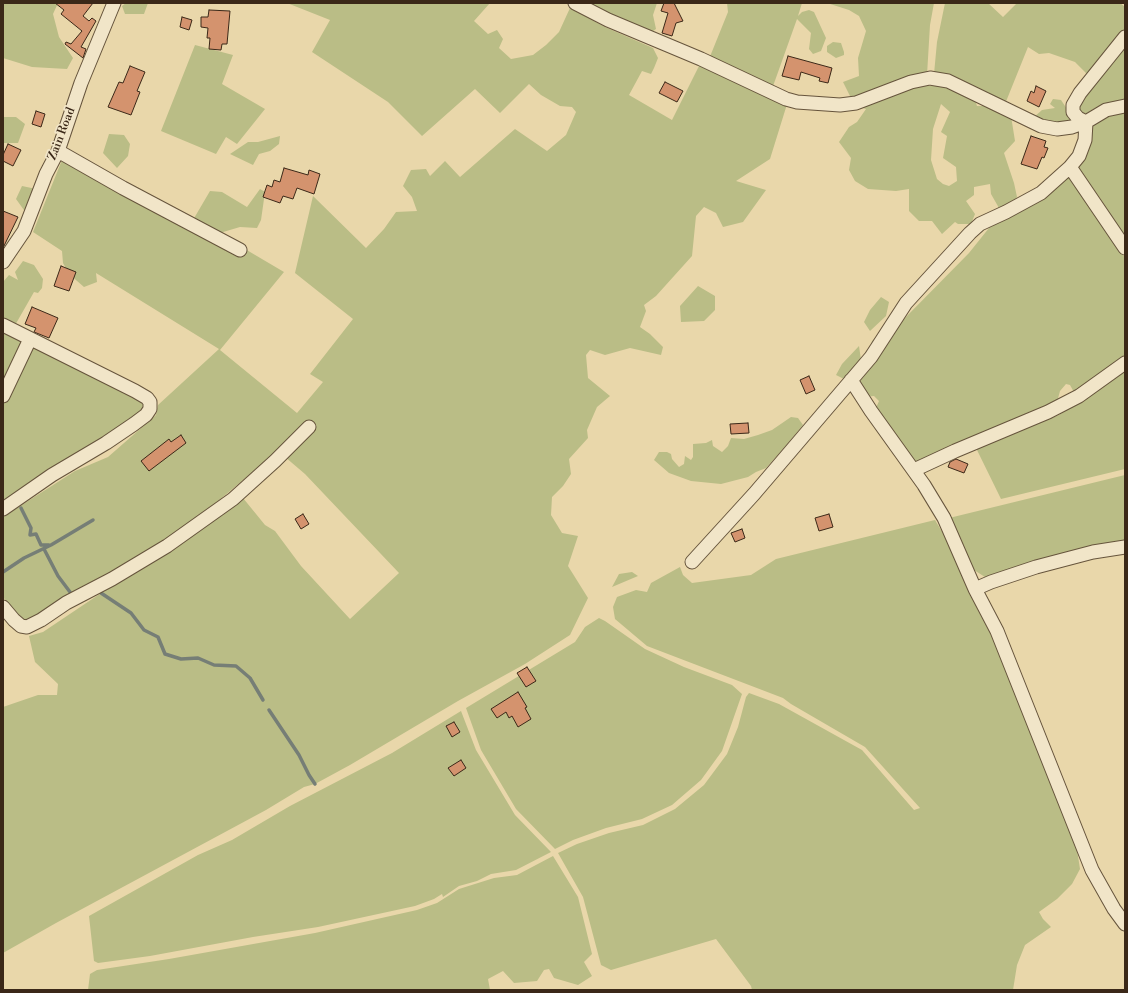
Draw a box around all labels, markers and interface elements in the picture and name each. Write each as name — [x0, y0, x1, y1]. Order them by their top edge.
street label: Zain Road — [45, 106, 79, 162]

